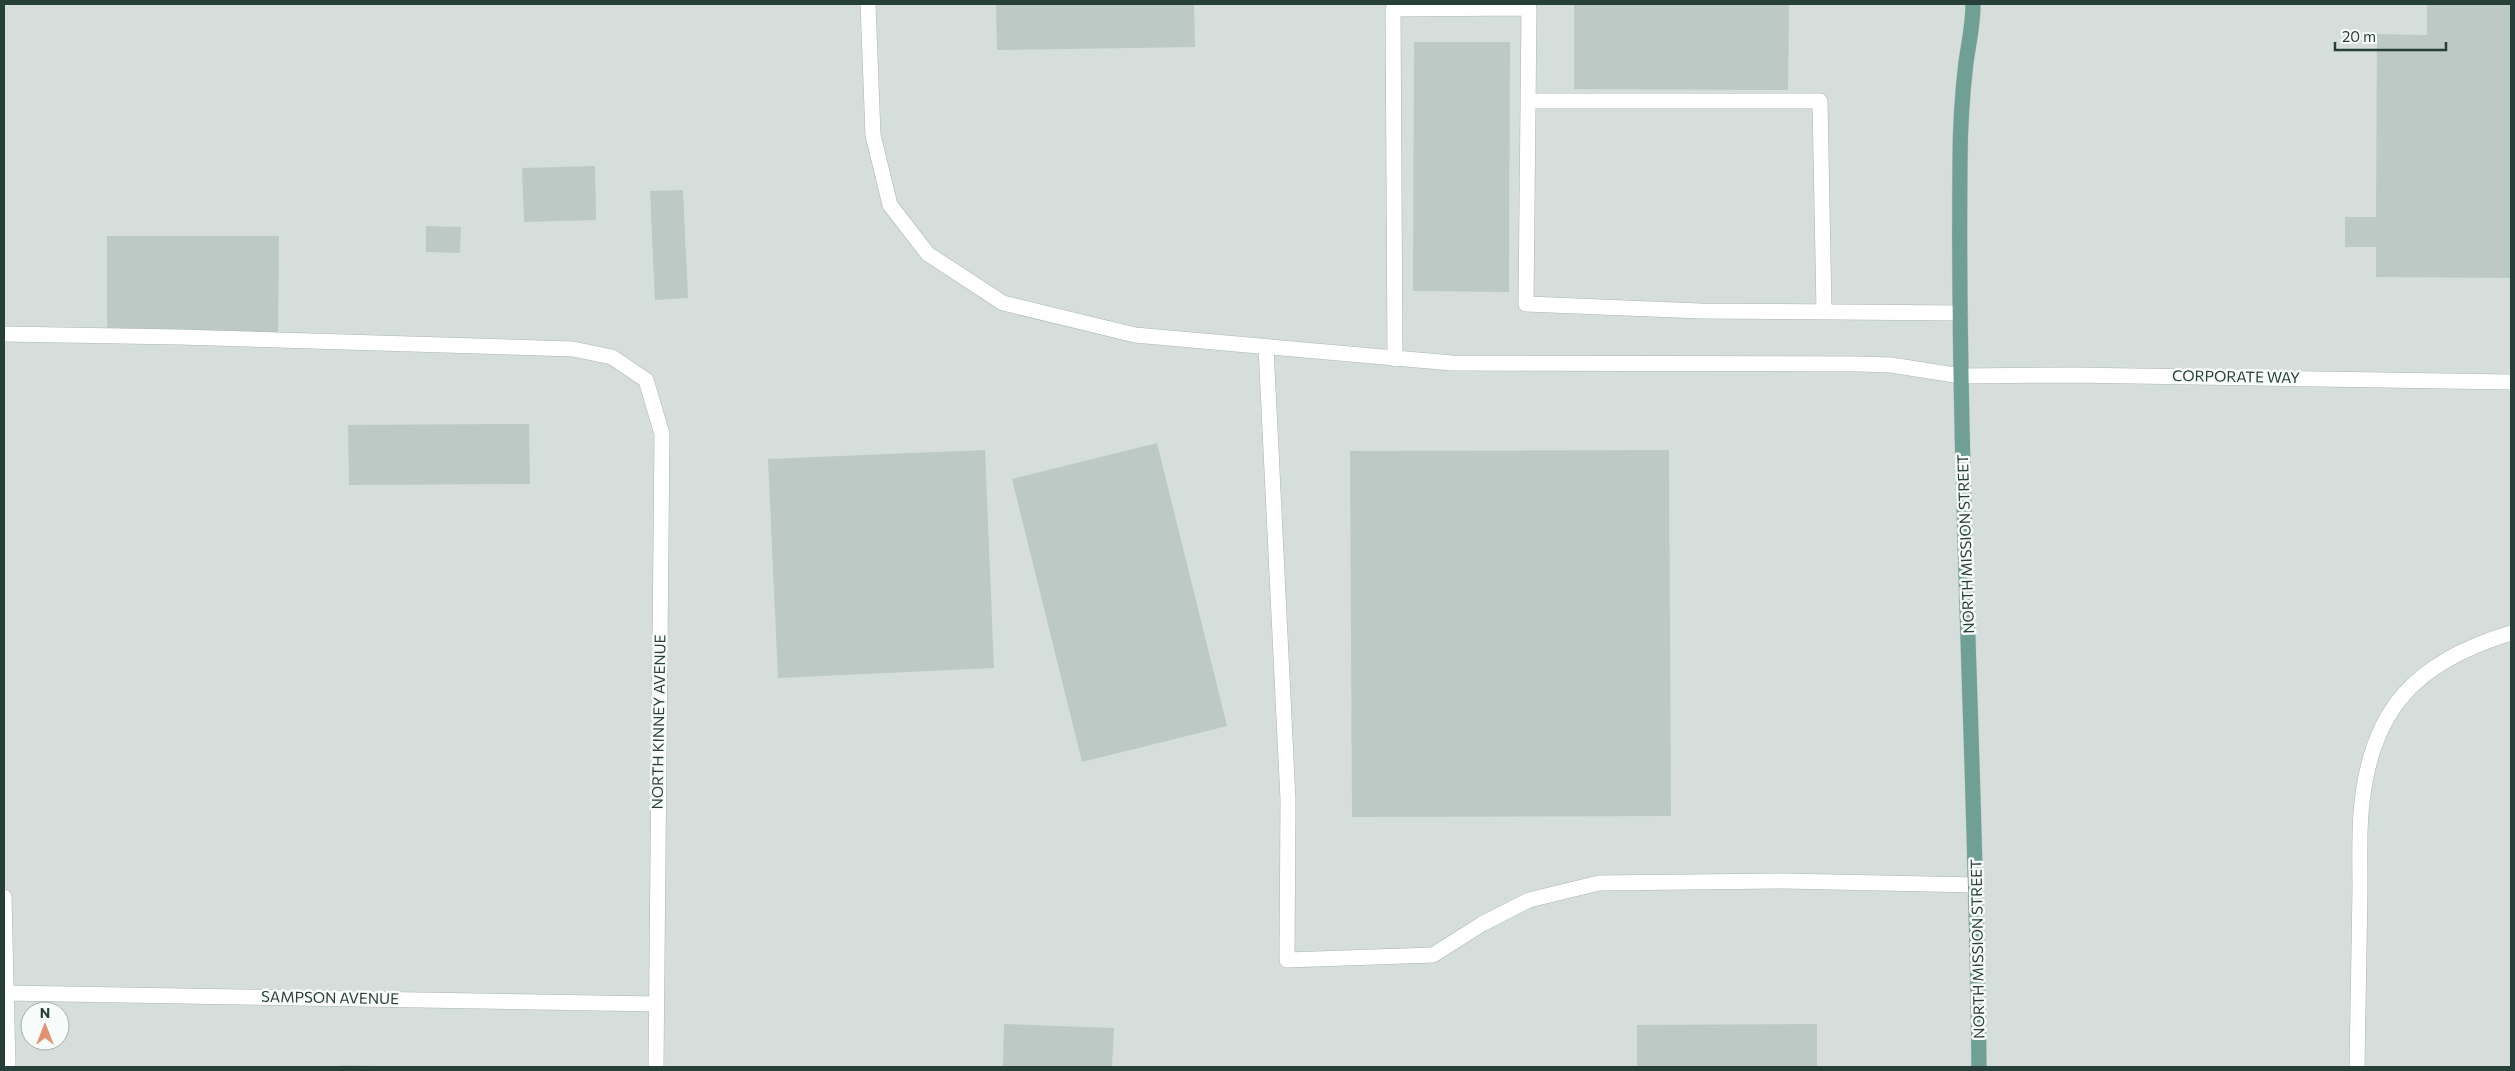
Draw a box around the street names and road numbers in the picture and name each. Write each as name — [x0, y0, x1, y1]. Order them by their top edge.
street label: CORPORATE WAY — [2172, 366, 2300, 386]
street label: NORTH MISSION STREET — [1953, 454, 1977, 634]
street label: NORTH KINNEY AVENUE — [647, 634, 669, 810]
street label: NORTH MISSION STREET — [1966, 859, 1988, 1039]
street label: SAMPSON AVENUE — [261, 987, 399, 1007]

